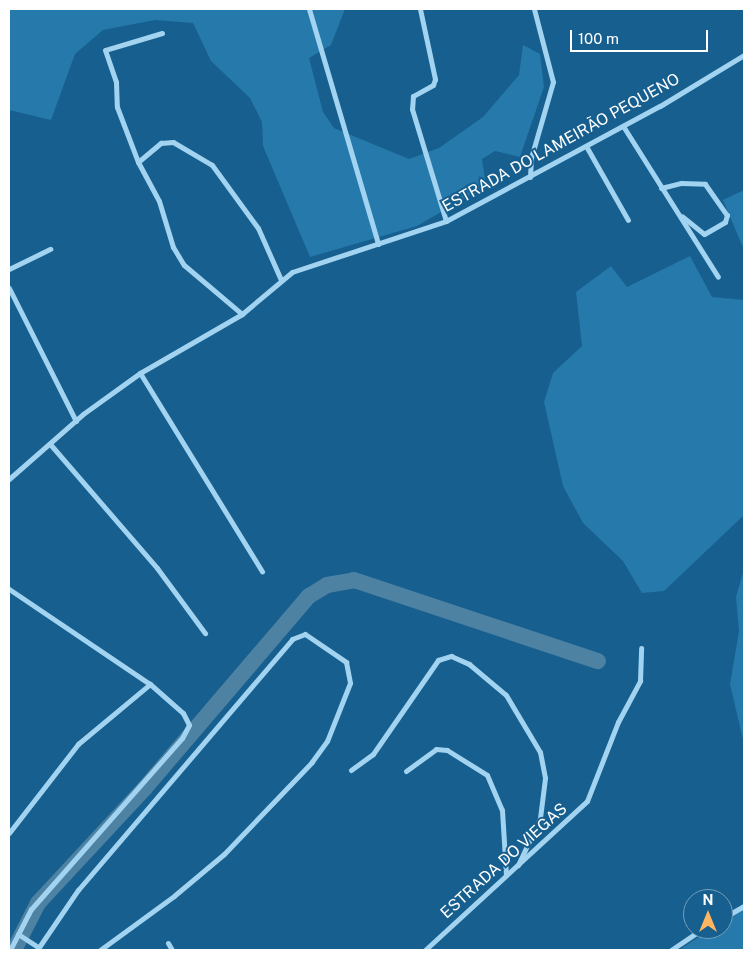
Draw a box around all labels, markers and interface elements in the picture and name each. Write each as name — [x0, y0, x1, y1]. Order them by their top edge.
scale bar — [573, 20, 710, 52]
text: 100 m — [578, 30, 619, 47]
street label: ESTRADA DO LAMEIRÃO PEQUENO — [439, 70, 683, 216]
street label: ESTRADA DO VIEGAS — [437, 799, 571, 923]
north arrow — [683, 889, 733, 939]
text: N — [703, 892, 713, 908]

